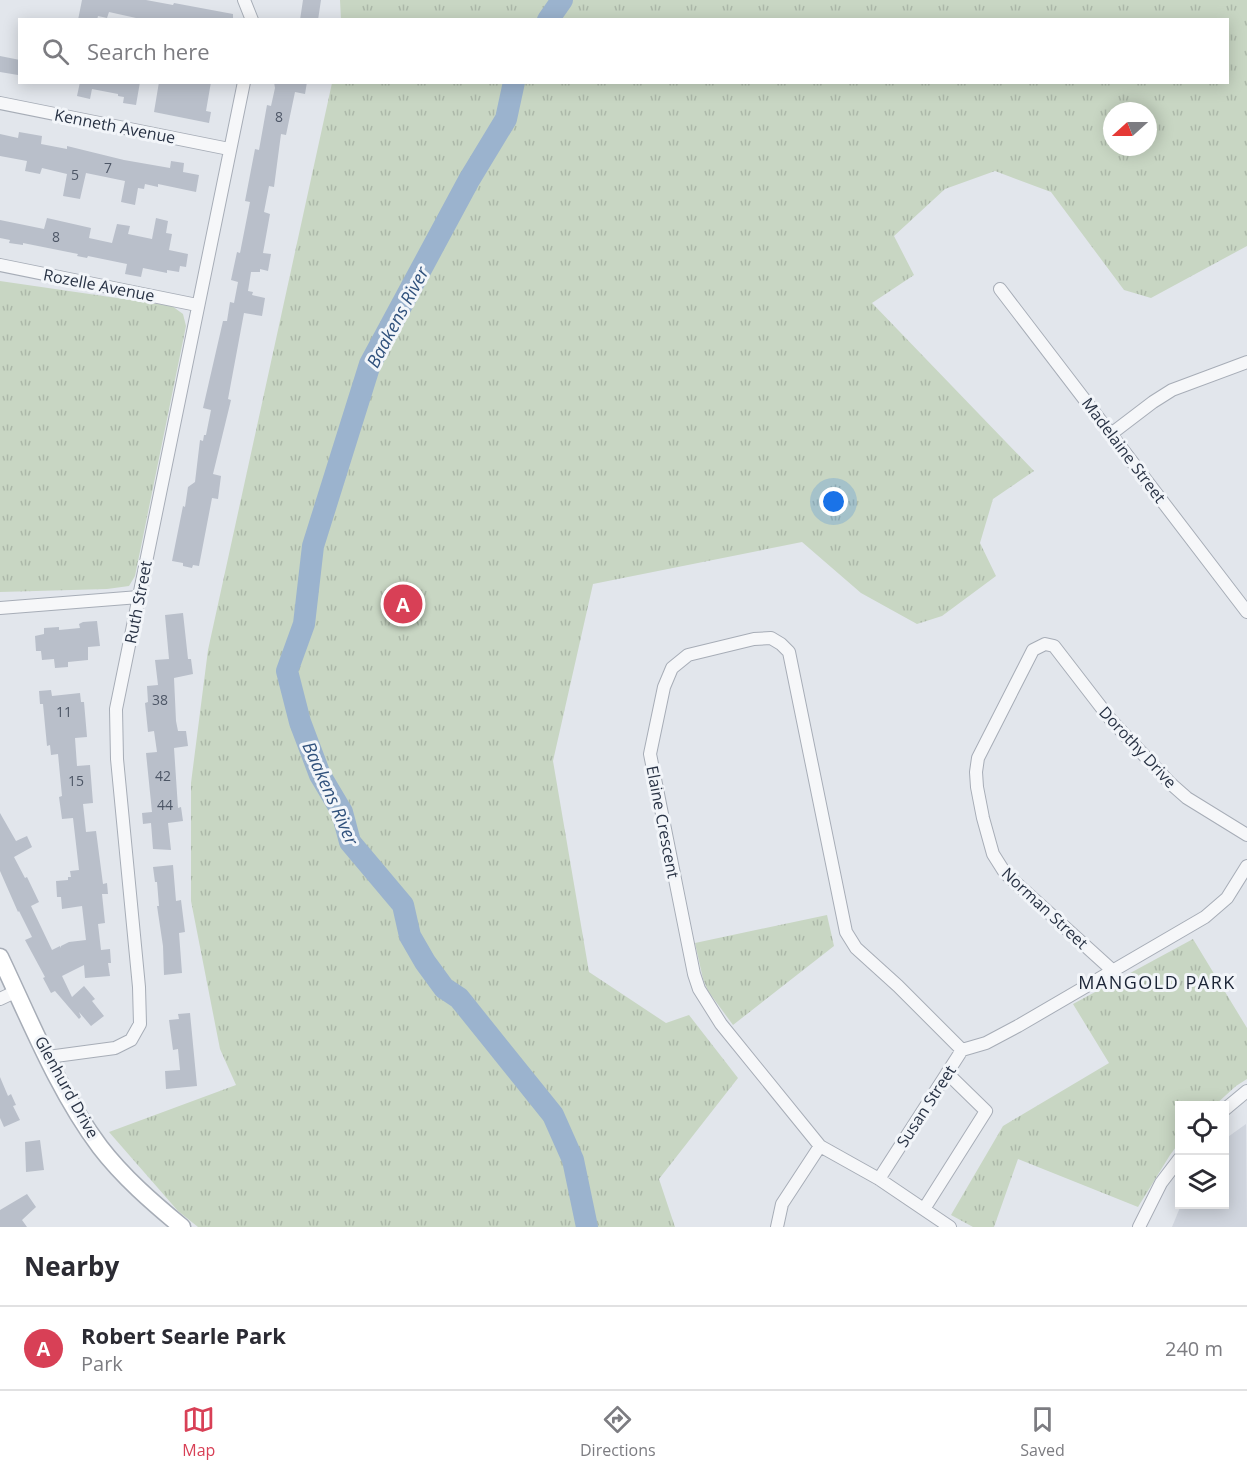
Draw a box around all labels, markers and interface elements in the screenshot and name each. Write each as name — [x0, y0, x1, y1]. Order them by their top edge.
search box — [18, 18, 1229, 84]
icon: search — [39, 35, 72, 68]
text: Search here — [87, 36, 210, 66]
north arrow — [1103, 102, 1157, 156]
street label: Kenneth Avenue — [53, 103, 177, 149]
house number: 8 — [275, 107, 283, 126]
house number: 7 — [104, 158, 112, 177]
house number: 5 — [71, 165, 79, 184]
house number: 8 — [52, 227, 60, 246]
water label: Baakens River — [360, 262, 434, 372]
street label: Rozelle Avenue — [41, 263, 157, 307]
street label: Madelaine Street — [1077, 393, 1171, 507]
your location — [819, 487, 848, 516]
street label: Ruth Street — [119, 558, 157, 645]
pin: A — [384, 582, 422, 626]
house number: 38 — [152, 690, 168, 709]
street label: Dorothy Drive — [1094, 701, 1182, 793]
house number: 11 — [56, 702, 72, 721]
water label: Baakens River — [297, 737, 365, 849]
street label: Elaine Crescent — [641, 764, 685, 880]
house number: 42 — [155, 766, 171, 785]
house number: 15 — [68, 771, 84, 790]
house number: 44 — [157, 795, 173, 814]
street label: Norman Street — [997, 862, 1093, 954]
district label: MANGOLD PARK — [1078, 970, 1236, 994]
street label: Glenhurd Drive — [30, 1032, 104, 1142]
street label: Susan Street — [891, 1060, 961, 1151]
map controls — [1175, 1101, 1229, 1209]
button: locate — [1175, 1101, 1229, 1155]
button: layers — [1175, 1155, 1229, 1209]
text: Nearby — [24, 1248, 119, 1284]
text: Robert Searle Park — [81, 1320, 286, 1350]
text: A — [37, 1335, 50, 1362]
text: 240 m — [1165, 1335, 1223, 1362]
text: Park — [81, 1350, 123, 1377]
tab: Map — [182, 1403, 215, 1461]
tab: Directions — [580, 1403, 656, 1461]
tab: Saved — [1020, 1403, 1065, 1461]

